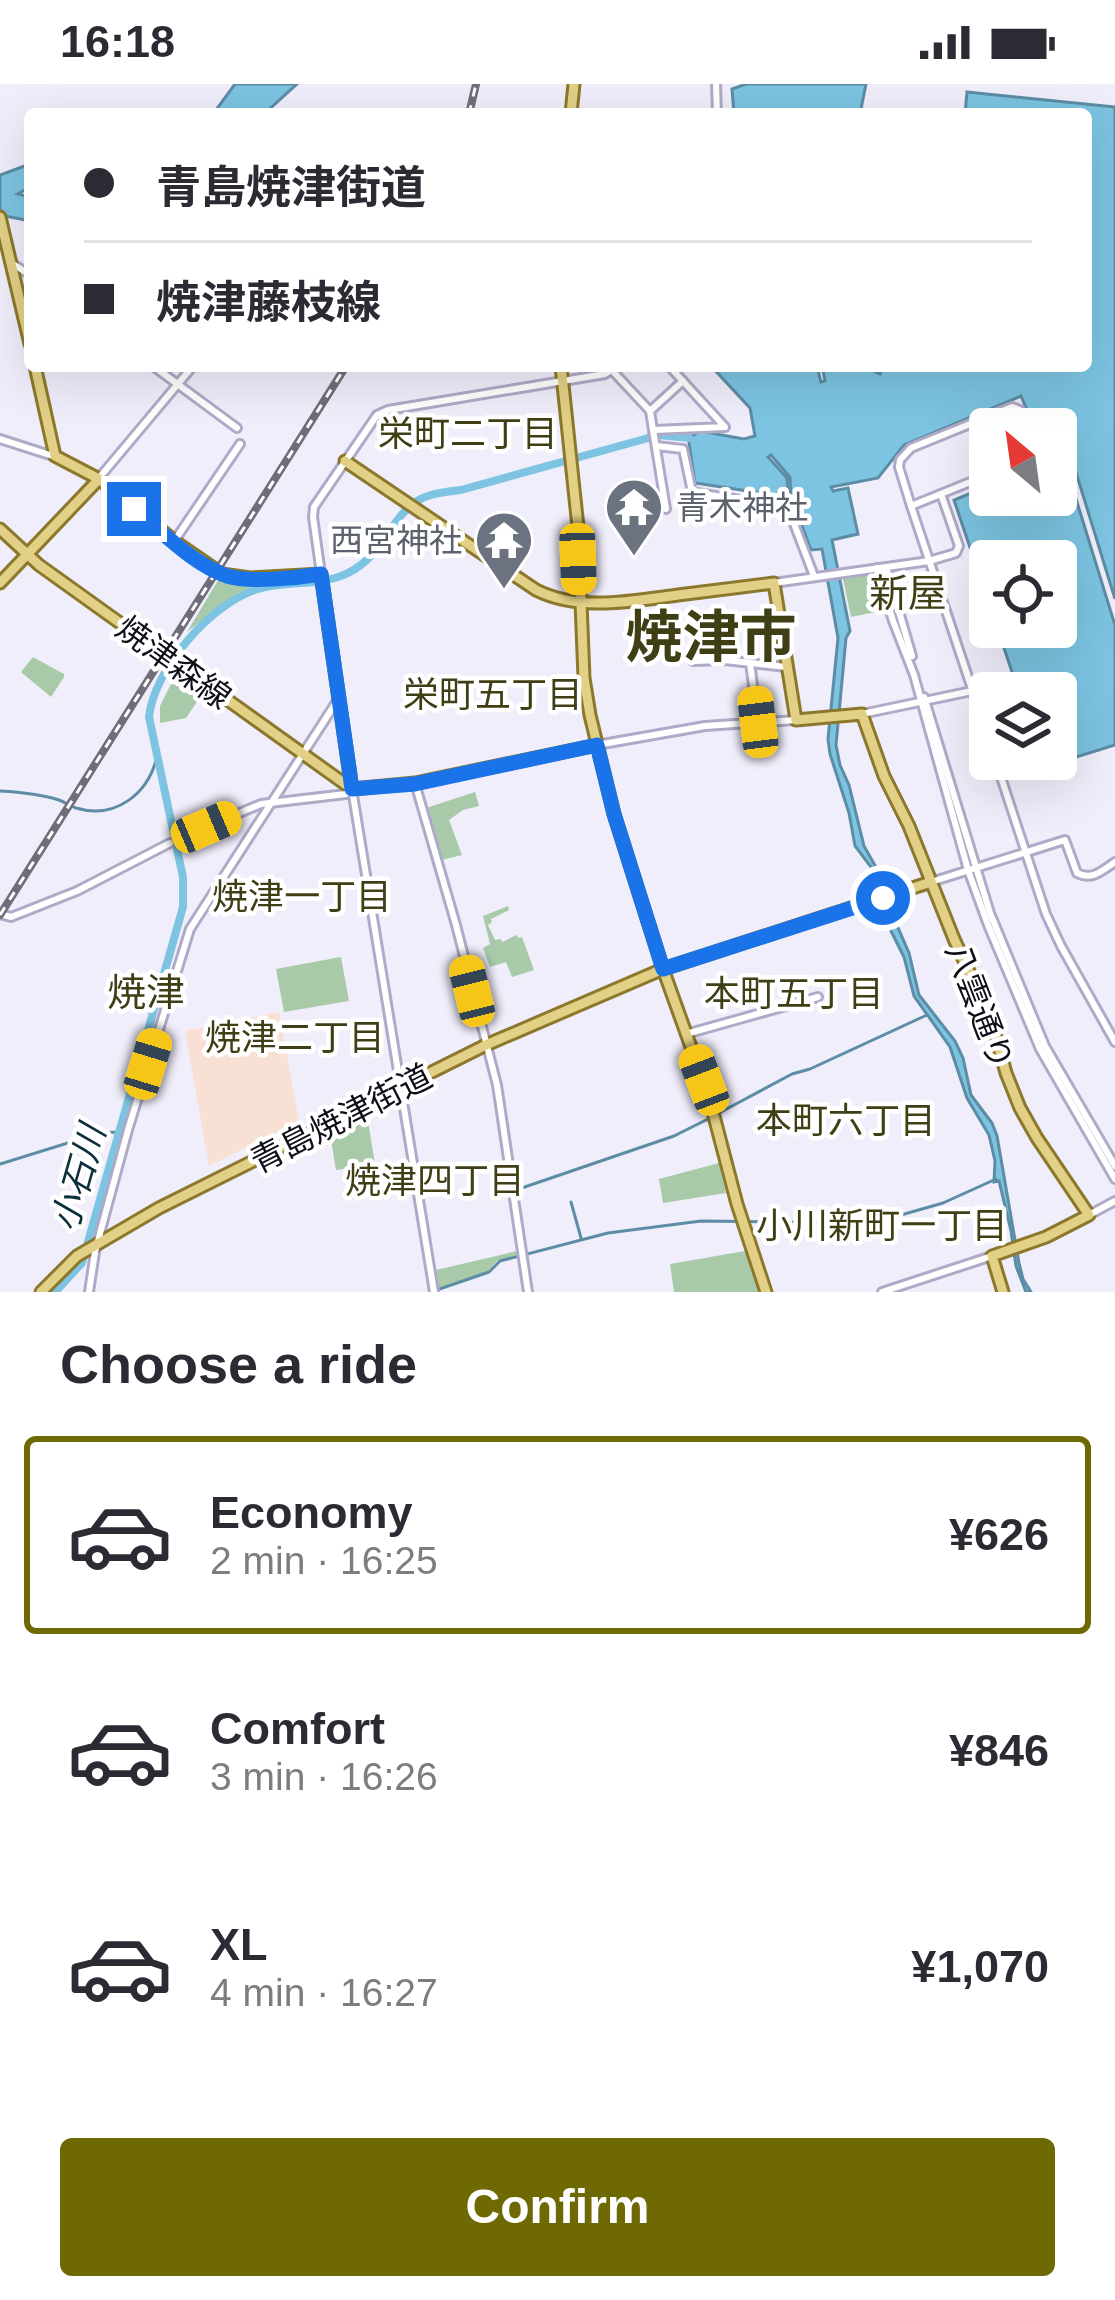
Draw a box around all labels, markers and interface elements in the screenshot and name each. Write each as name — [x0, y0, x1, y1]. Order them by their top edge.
text: 16:18 — [60, 16, 175, 67]
text: 青島焼津街道 — [156, 162, 426, 213]
text: 焼津藤枝線 — [156, 277, 381, 328]
north arrow — [969, 408, 1077, 516]
map controls — [969, 408, 1077, 780]
district label: 栄町二丁目 — [378, 413, 558, 454]
temple icon: 青木神社 — [603, 476, 665, 558]
route end — [107, 482, 161, 536]
place label: 青木神社 — [676, 489, 808, 526]
temple icon: 西宮神社 — [473, 509, 535, 591]
place label: 西宮神社 — [330, 522, 462, 559]
car — [559, 522, 597, 596]
button: locate — [969, 540, 1077, 648]
district label: 新屋 — [869, 572, 947, 615]
district label: 焼津市 — [626, 605, 797, 669]
street label: 焼津森線 — [109, 609, 238, 716]
button: layers — [969, 672, 1077, 780]
district label: 栄町五丁目 — [403, 674, 583, 715]
car — [736, 684, 780, 760]
car — [166, 796, 246, 858]
route start — [856, 871, 910, 925]
district label: 焼津一丁目 — [212, 876, 392, 917]
street label: 八雲通り — [939, 938, 1020, 1074]
car — [446, 952, 498, 1030]
district label: 焼津 — [107, 971, 185, 1014]
district label: 本町五丁目 — [704, 973, 884, 1014]
district label: 焼津二丁目 — [205, 1017, 385, 1058]
car — [120, 1024, 176, 1104]
car — [674, 1040, 734, 1120]
street label: 青島焼津街道 — [245, 1057, 438, 1180]
district label: 本町六丁目 — [756, 1100, 936, 1141]
water label: 小石川 — [44, 1117, 114, 1236]
district label: 焼津四丁目 — [345, 1160, 525, 1201]
district label: 小川新町一丁目 — [756, 1205, 1008, 1246]
text: Choose a ride — [60, 1334, 417, 1394]
icon: car — [66, 1481, 174, 1589]
text: Economy — [210, 1487, 413, 1538]
text: ¥626 — [949, 1509, 1049, 1560]
text: 2 min · 16:25 — [210, 1539, 438, 1582]
icon: car — [66, 1697, 174, 1805]
text: Comfort — [210, 1703, 385, 1754]
text: ¥846 — [949, 1725, 1049, 1776]
text: 3 min · 16:26 — [210, 1755, 438, 1798]
icon: car — [66, 1913, 174, 2021]
text: XL — [210, 1919, 268, 1970]
text: ¥1,070 — [911, 1941, 1049, 1992]
text: 4 min · 16:27 — [210, 1971, 438, 2014]
button: Confirm — [60, 2138, 1055, 2276]

